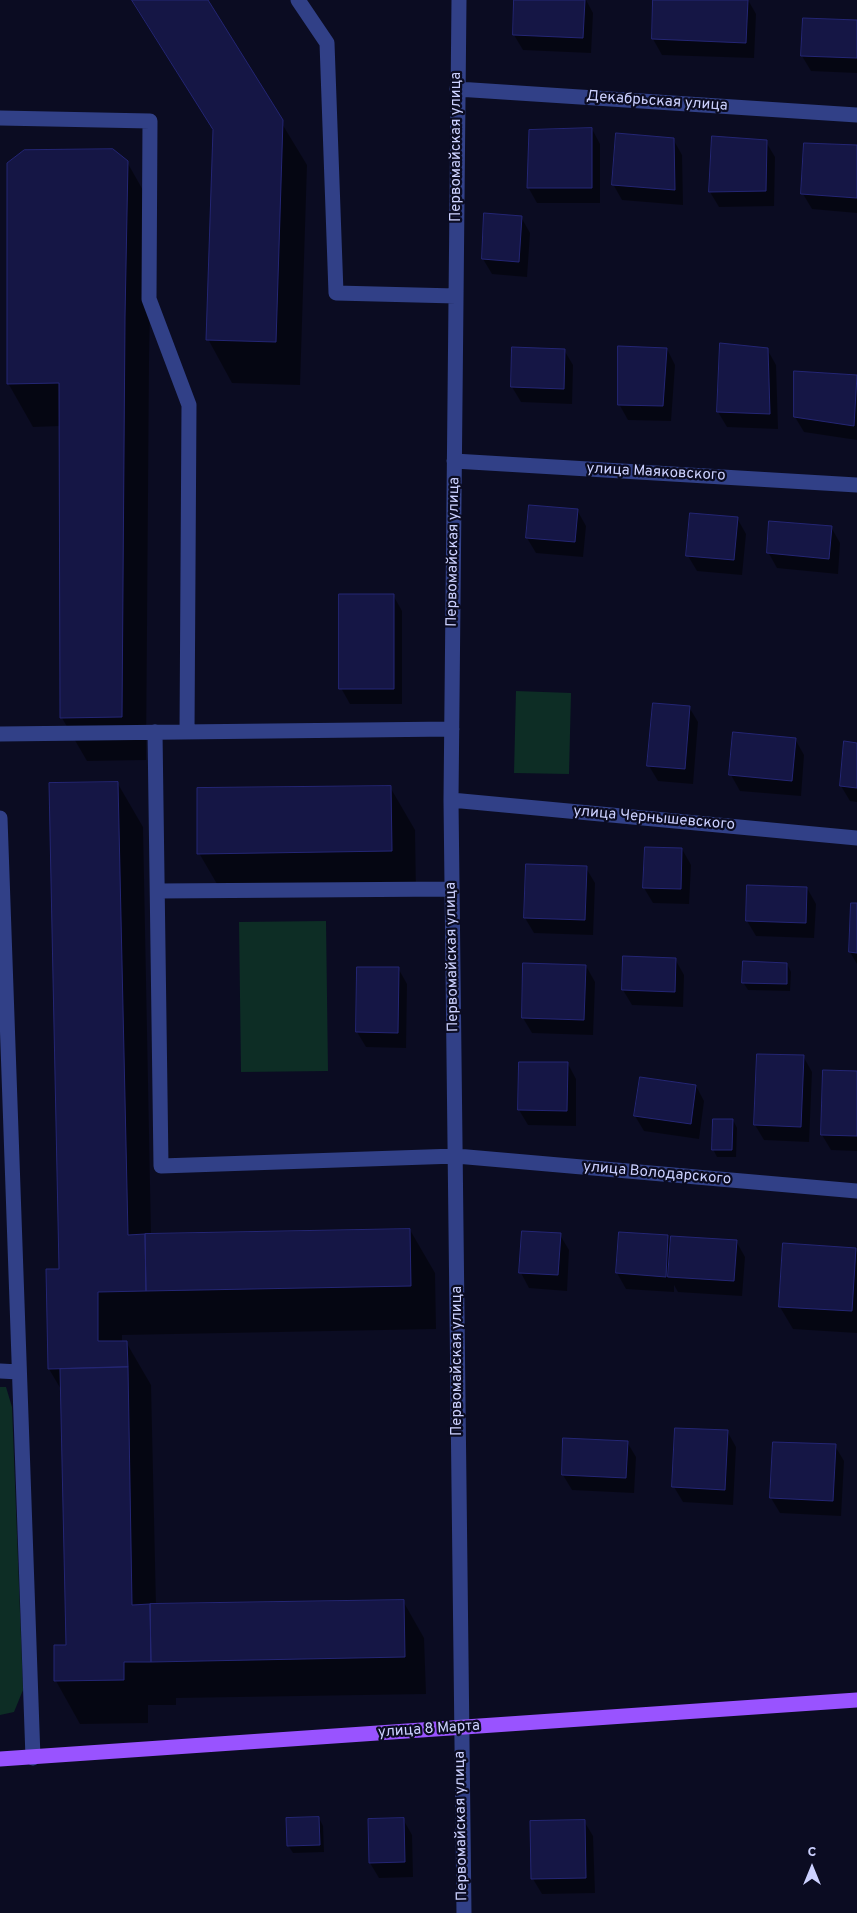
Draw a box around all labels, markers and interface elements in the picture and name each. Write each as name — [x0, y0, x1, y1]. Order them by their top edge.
street label: Первомайская улица — [448, 72, 466, 222]
street label: Декабрьская улица — [586, 88, 728, 116]
street label: улица Маяковского — [586, 460, 726, 486]
street label: Первомайская улица — [444, 477, 464, 627]
street label: улица Чернышевского — [572, 803, 736, 835]
street label: Первомайская улица — [443, 882, 463, 1032]
street label: улица Володарского — [582, 1159, 732, 1189]
street label: Первомайская улица — [449, 1286, 467, 1436]
street label: улица 8 Марта — [377, 1717, 481, 1743]
street label: Первомайская улица — [452, 1751, 472, 1901]
north arrow — [787, 1843, 837, 1893]
text: С — [808, 1844, 816, 1861]

